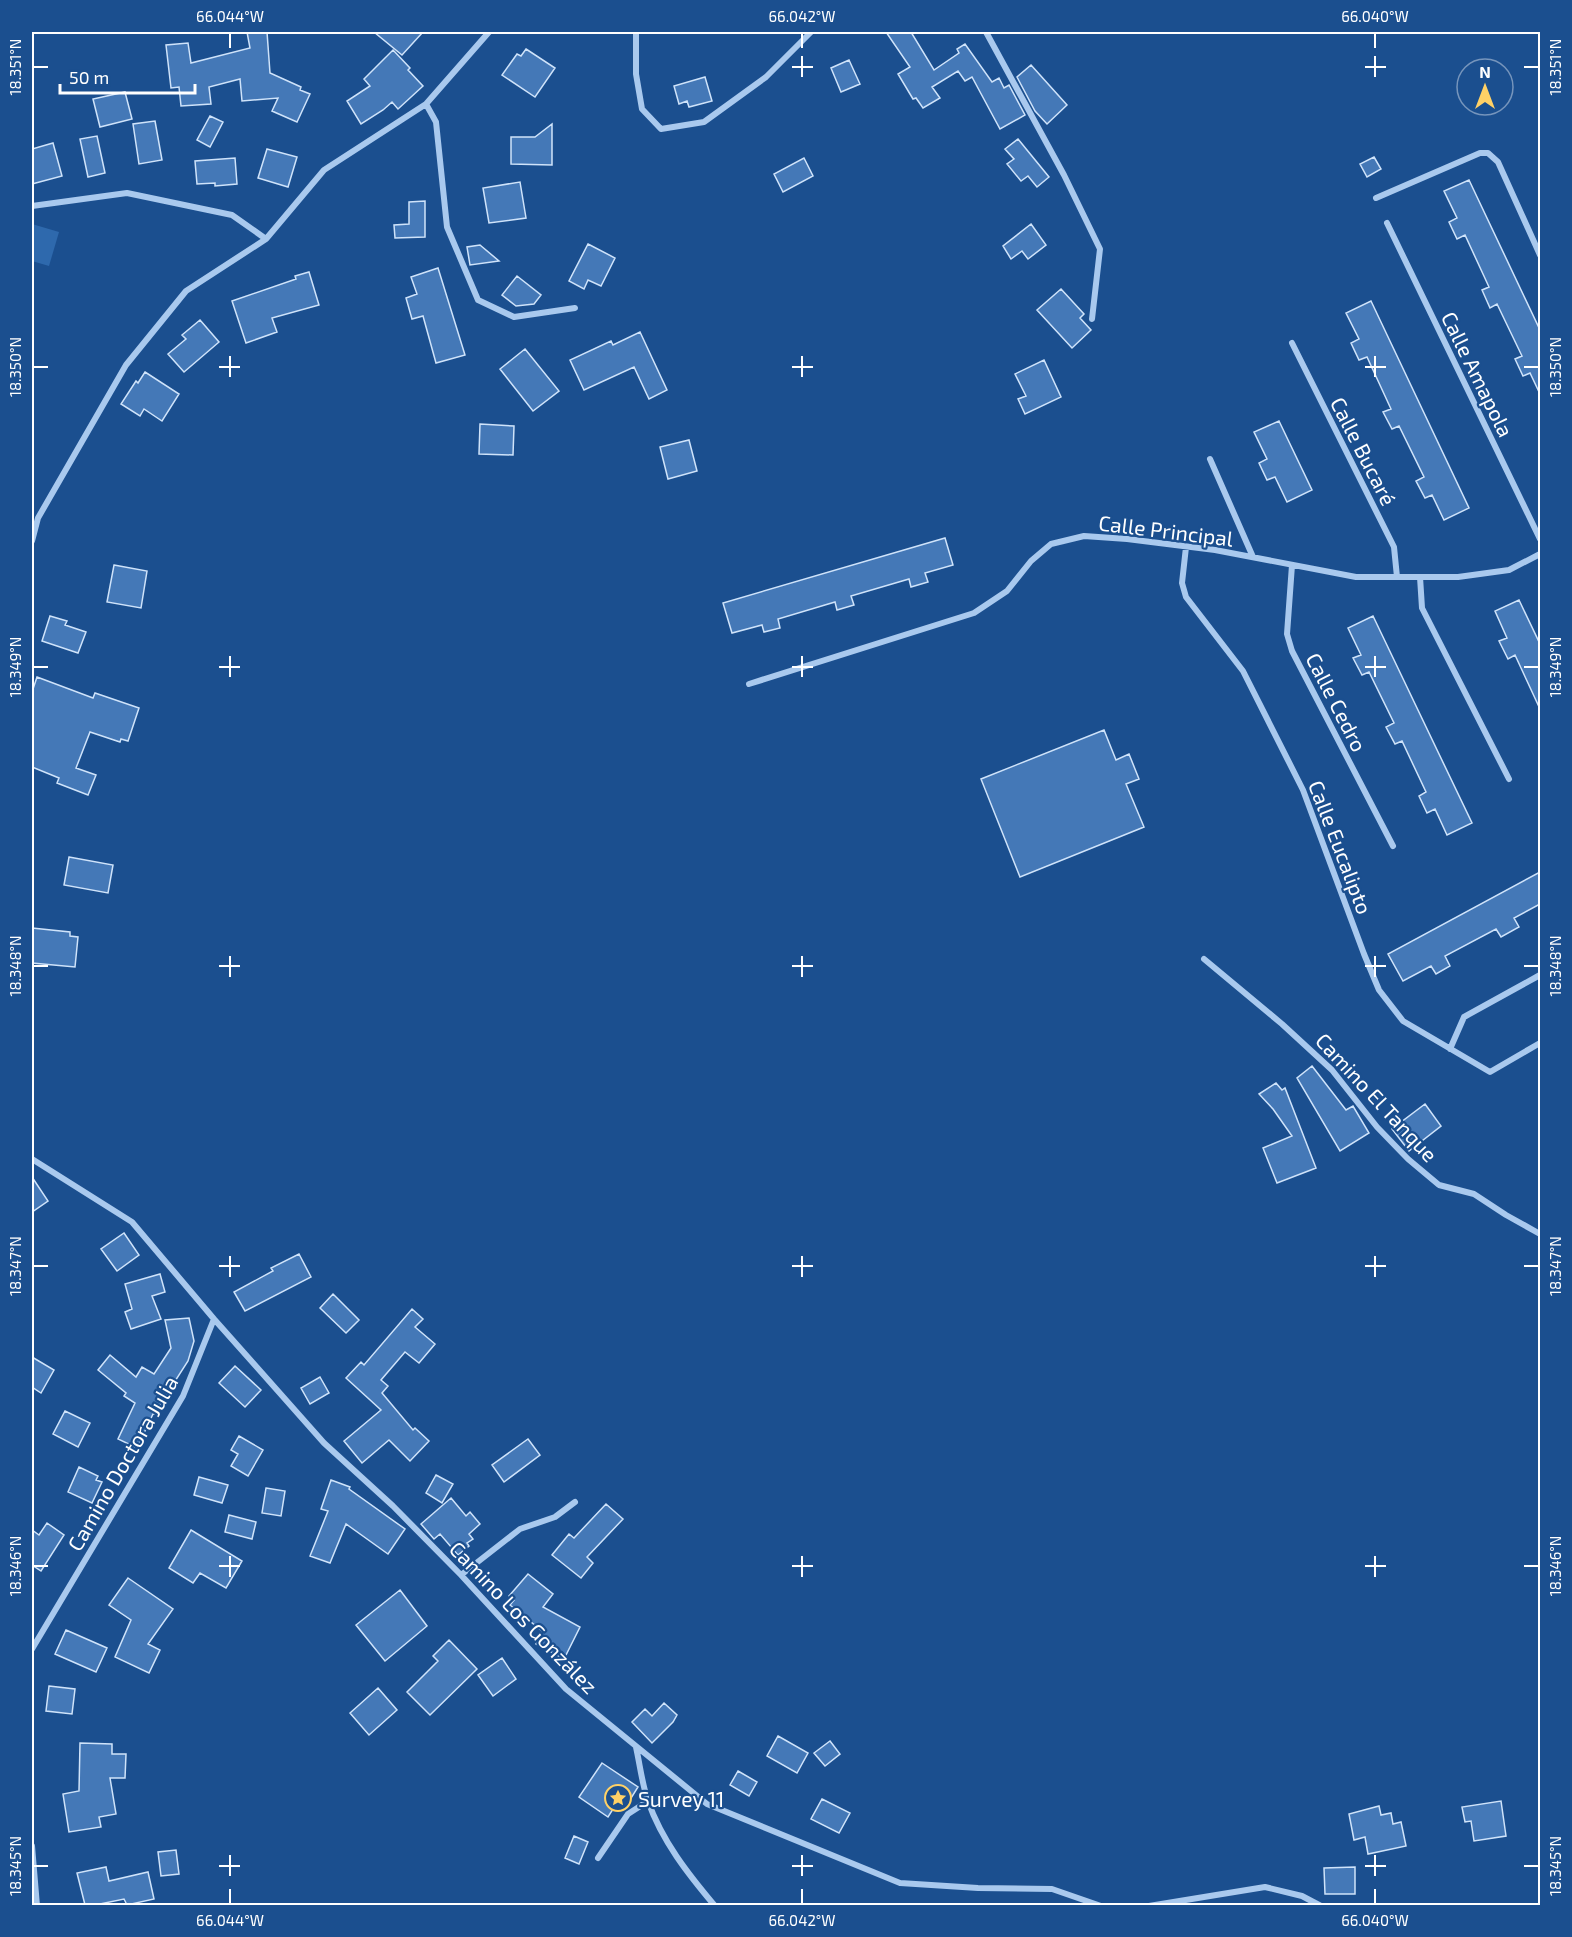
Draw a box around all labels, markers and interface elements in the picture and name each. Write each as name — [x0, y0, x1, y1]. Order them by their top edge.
text: 66.044°W — [196, 7, 264, 25]
text: 66.042°W — [769, 7, 835, 25]
text: 66.040°W — [1341, 7, 1409, 25]
text: 18.351°N — [6, 39, 24, 95]
text: 18.351°N — [1546, 39, 1564, 95]
scale bar — [60, 57, 195, 95]
north arrow — [1455, 57, 1515, 117]
text: N — [1479, 62, 1491, 81]
text: 50 m — [69, 66, 109, 88]
street label: Calle Amapola — [1437, 307, 1519, 441]
text: 18.350°N — [6, 337, 24, 397]
text: 18.350°N — [1546, 337, 1564, 397]
street label: Calle Bucaré — [1326, 393, 1402, 509]
street label: Calle Principal — [1097, 509, 1236, 551]
text: 18.349°N — [6, 637, 24, 697]
text: 18.349°N — [1546, 637, 1564, 697]
street label: Calle Cedro — [1302, 649, 1372, 755]
street label: Calle Eucalipto — [1304, 777, 1378, 917]
text: 18.348°N — [6, 935, 24, 997]
text: 18.348°N — [1546, 935, 1564, 997]
street label: Camino El Tanque — [1311, 1027, 1443, 1167]
text: 18.347°N — [6, 1236, 24, 1296]
text: 18.347°N — [1546, 1236, 1564, 1296]
street label: Camino Doctora Julia — [62, 1371, 182, 1555]
text: 18.346°N — [6, 1536, 24, 1596]
street label: Camino Los González — [445, 1536, 603, 1698]
text: 18.346°N — [1546, 1536, 1564, 1596]
place icon: Survey 11 — [603, 1783, 633, 1813]
place label: Survey 11 — [638, 1786, 724, 1811]
text: 18.345°N — [6, 1836, 24, 1896]
text: 18.345°N — [1546, 1836, 1564, 1896]
text: 66.044°W — [196, 1911, 264, 1929]
text: 66.042°W — [769, 1911, 835, 1929]
text: 66.040°W — [1341, 1911, 1409, 1929]

